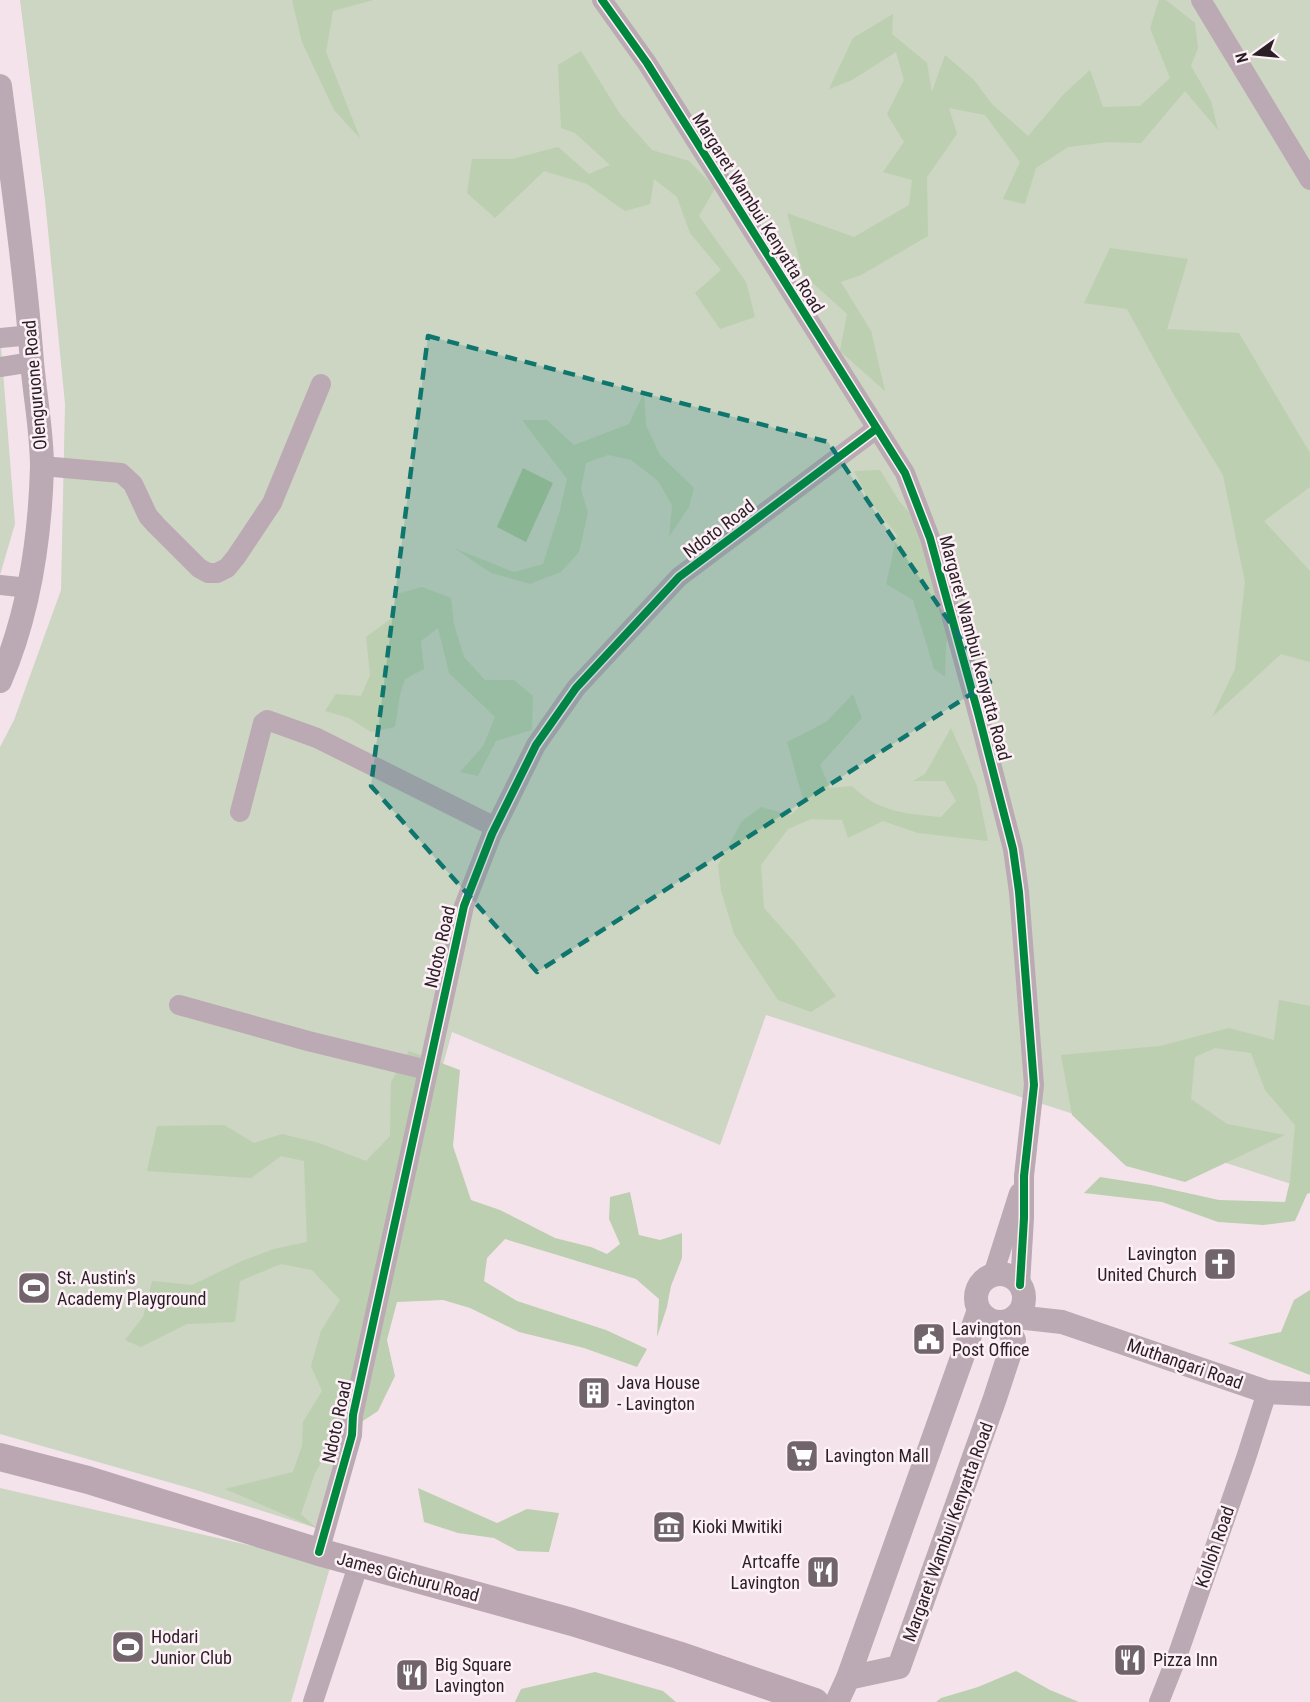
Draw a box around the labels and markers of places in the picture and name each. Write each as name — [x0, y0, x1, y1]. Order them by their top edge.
place label: Lavington United Church — [1097, 1243, 1197, 1285]
church icon: Lavington United Church — [1202, 1246, 1238, 1282]
place label: St. Austin's Academy Playground — [57, 1267, 206, 1309]
sports icon: St. Austin's Academy Playground — [16, 1270, 52, 1306]
place label: Lavington Post Office — [952, 1318, 1030, 1360]
public building icon: Lavington Post Office — [911, 1321, 947, 1357]
place label: Java House - Lavington — [617, 1372, 700, 1414]
building icon: Java House - Lavington — [576, 1375, 612, 1411]
supermarket icon: Lavington Mall — [784, 1438, 820, 1474]
place label: Lavington Mall — [825, 1445, 929, 1466]
museum icon: Kioki Mwitiki — [651, 1509, 687, 1545]
place label: Kioki Mwitiki — [692, 1516, 782, 1537]
place label: Artcaffe Lavington — [731, 1551, 800, 1593]
restaurant icon: Artcaffe Lavington — [805, 1554, 841, 1590]
place label: Hodari Junior Club — [151, 1626, 232, 1668]
sports icon: Hodari Junior Club — [110, 1629, 146, 1665]
restaurant icon: Pizza Inn — [1112, 1642, 1148, 1678]
place label: Pizza Inn — [1153, 1649, 1218, 1670]
place label: Big Square Lavington — [435, 1654, 511, 1696]
restaurant icon: Big Square Lavington — [394, 1657, 430, 1693]

